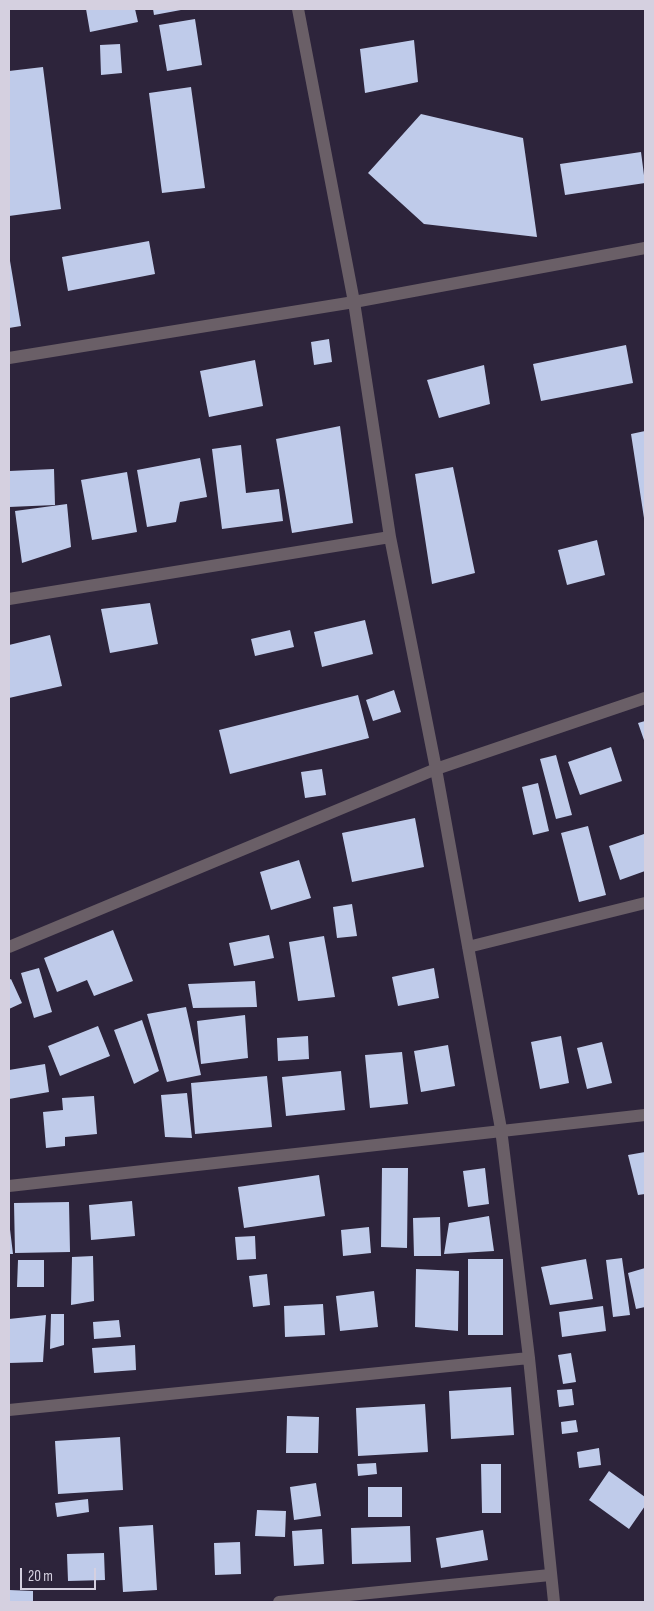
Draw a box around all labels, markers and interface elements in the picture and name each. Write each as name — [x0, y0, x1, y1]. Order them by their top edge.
scale bar — [22, 1558, 99, 1590]
text: 20 m — [28, 1567, 53, 1586]

